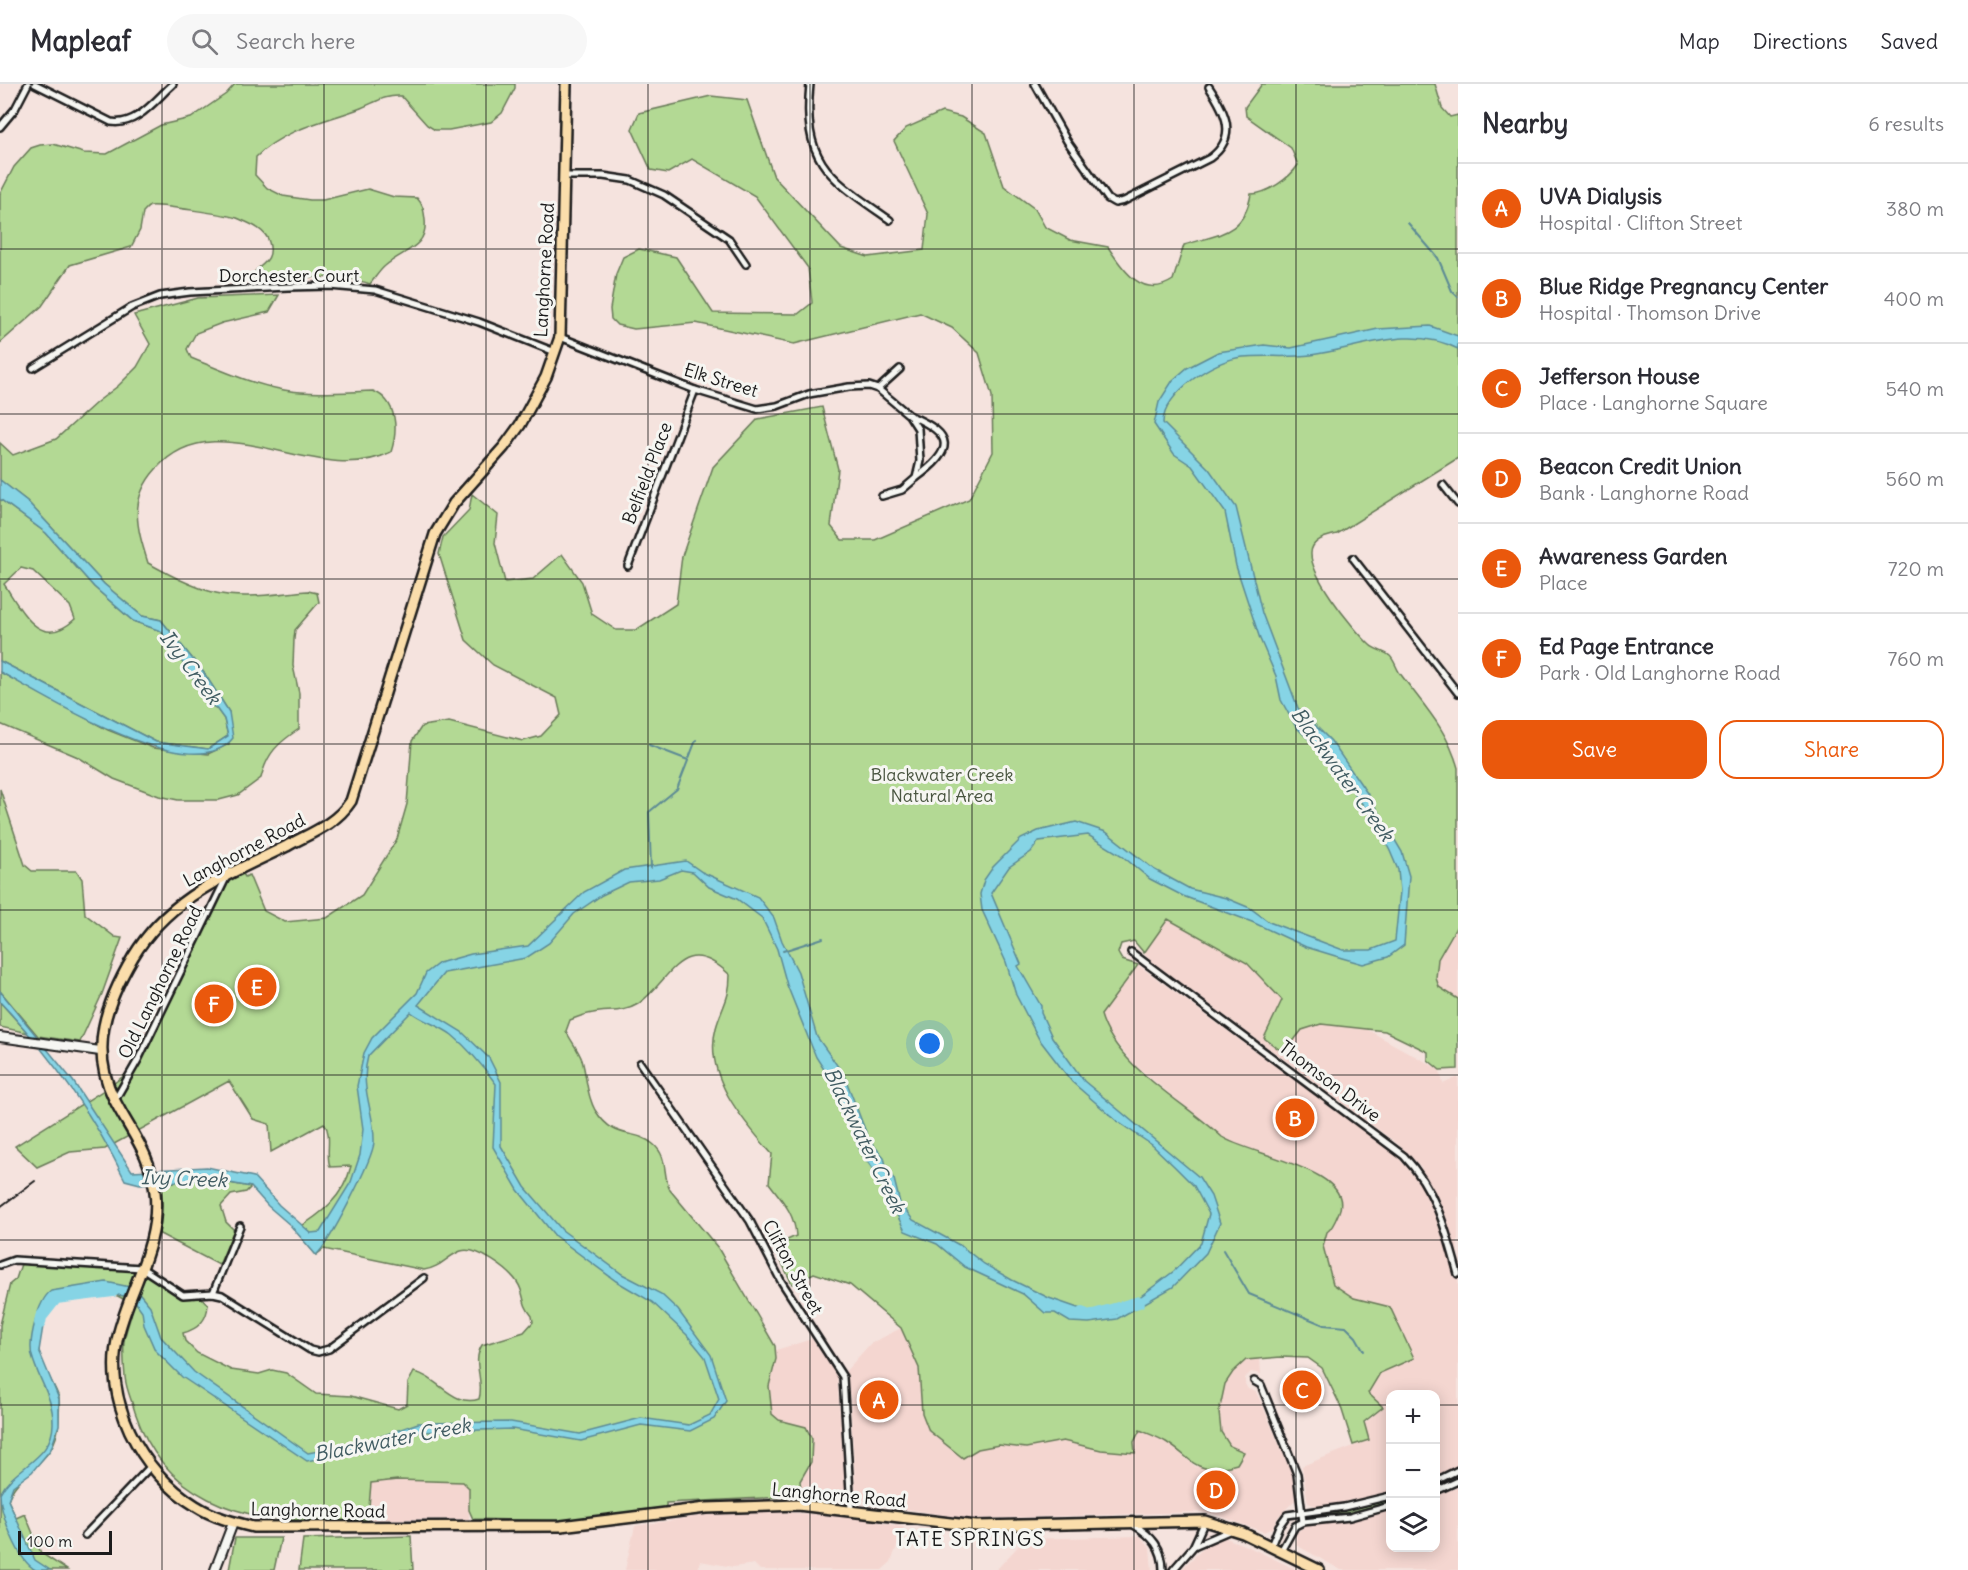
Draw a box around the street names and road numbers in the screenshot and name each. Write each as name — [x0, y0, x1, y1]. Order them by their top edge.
street label: Langhorne Road — [529, 202, 559, 338]
street label: Dorchester Court — [219, 264, 359, 287]
street label: Elk Street — [681, 358, 761, 402]
street label: Belfield Place — [617, 419, 677, 527]
street label: Langhorne Road — [179, 808, 309, 892]
street label: Old Langhorne Road — [113, 901, 207, 1062]
street label: Thomson Drive — [1275, 1035, 1385, 1127]
street label: Clifton Street — [758, 1216, 828, 1318]
street label: Langhorne Road — [771, 1478, 908, 1512]
street label: Langhorne Road — [250, 1497, 386, 1523]

